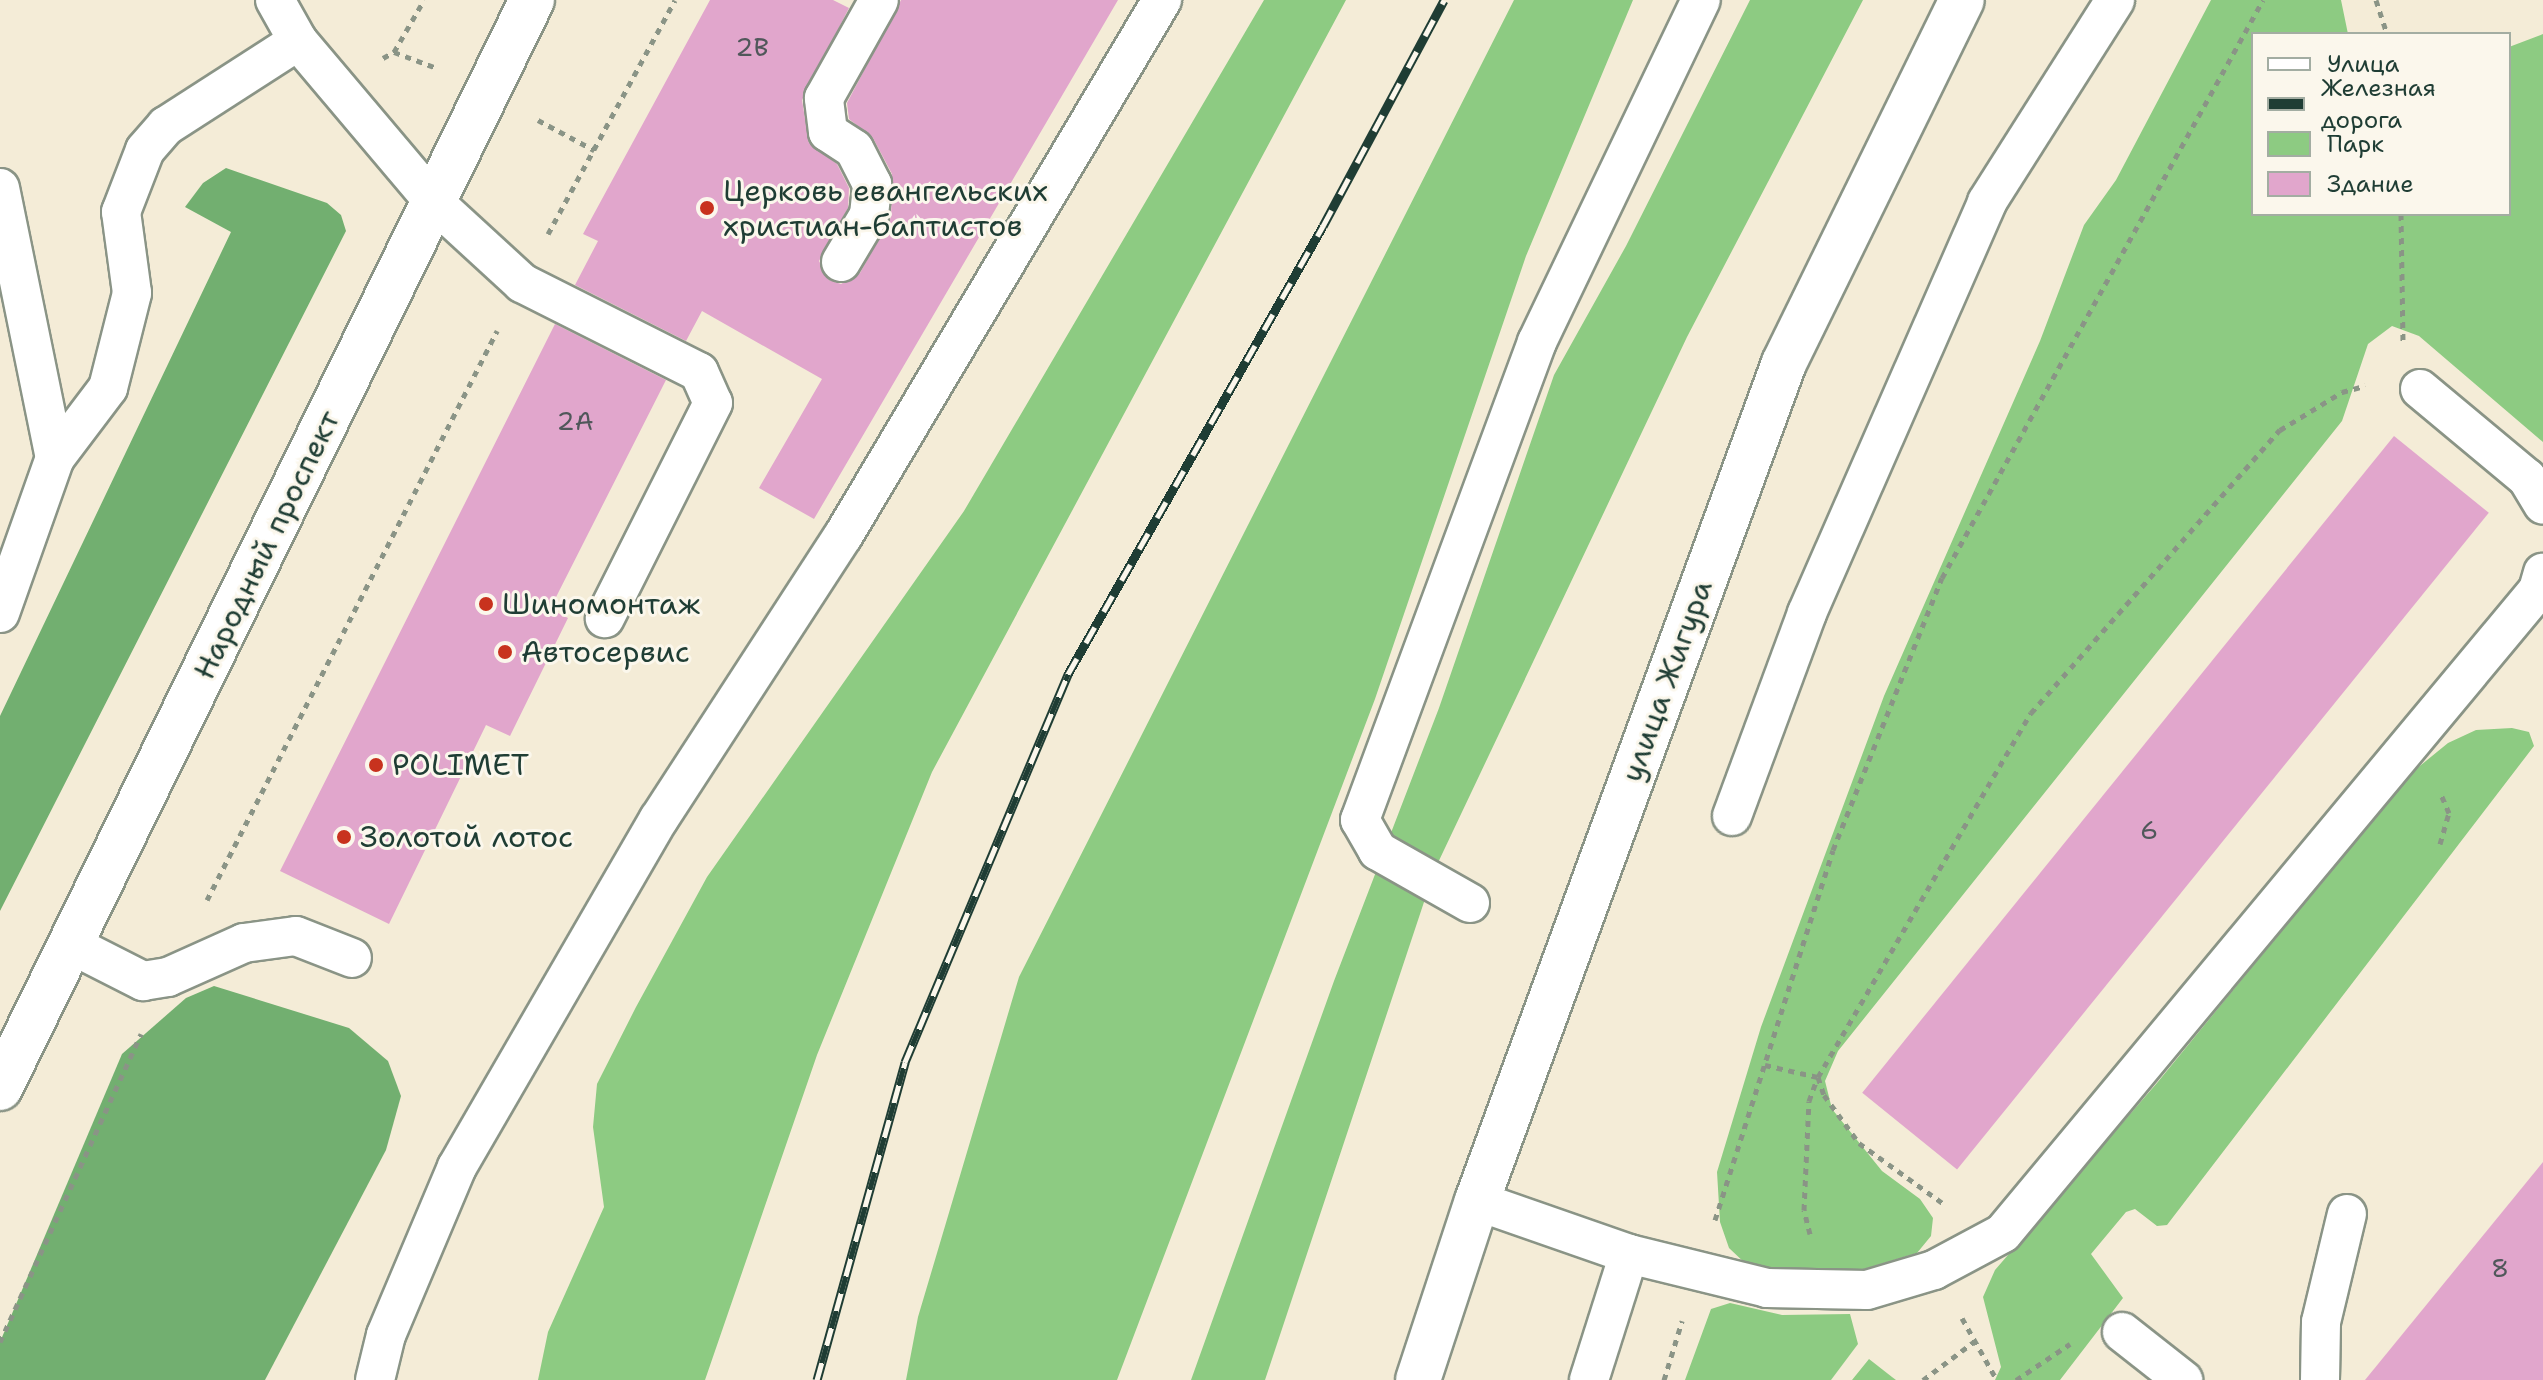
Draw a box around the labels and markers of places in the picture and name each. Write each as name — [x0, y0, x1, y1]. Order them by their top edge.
place label: Церковь евангельских христиан-баптистов — [723, 173, 1048, 244]
marker: Церковь евангельских христиан-баптистов — [698, 199, 716, 217]
place label: Шиномонтаж — [502, 586, 700, 622]
marker: Шиномонтаж — [477, 595, 495, 613]
place label: Автосервис — [521, 634, 690, 670]
marker: Автосервис — [496, 643, 514, 661]
place label: POLIMET — [392, 747, 529, 783]
marker: POLIMET — [367, 756, 385, 774]
place label: Золотой лотос — [360, 819, 573, 855]
marker: Золотой лотос — [335, 828, 353, 846]

